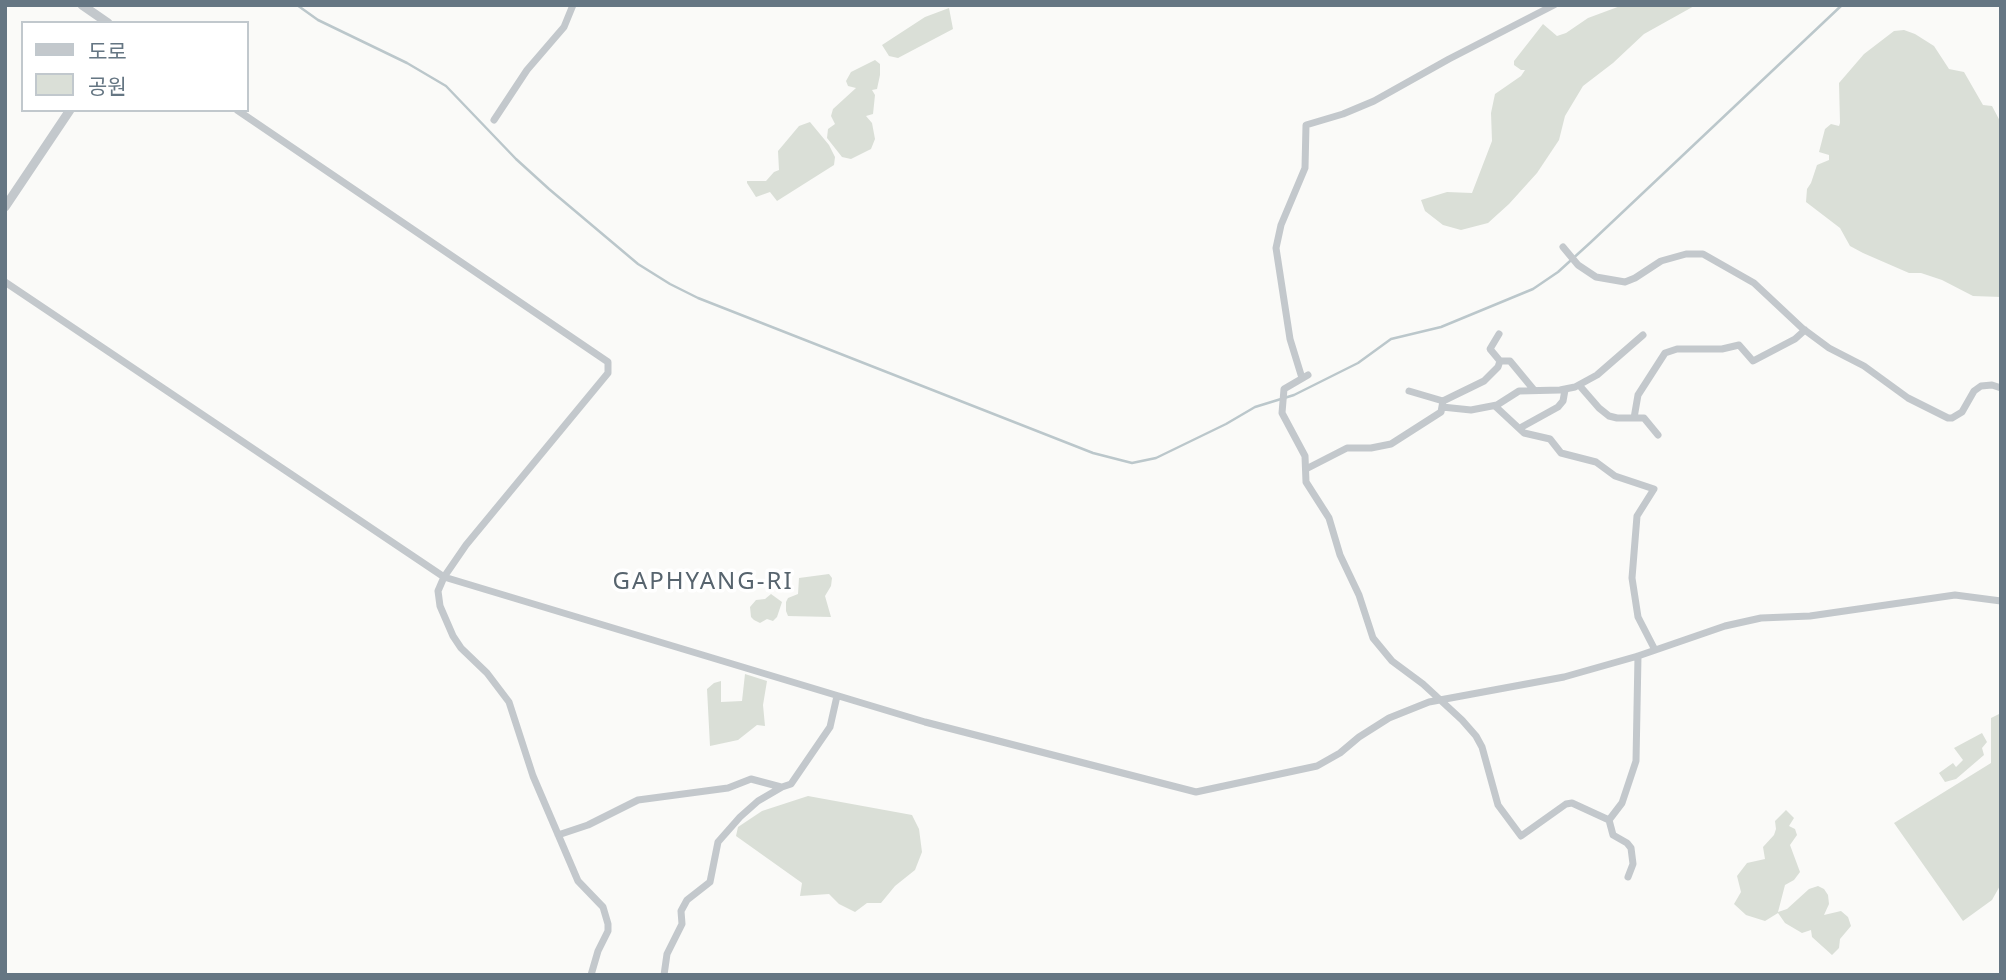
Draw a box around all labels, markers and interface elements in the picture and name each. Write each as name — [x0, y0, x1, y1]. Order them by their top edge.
legend — [21, 21, 248, 112]
text: 도로 — [88, 37, 127, 65]
text: 공원 — [88, 72, 127, 100]
district label: GAPHYANG-RI — [614, 568, 792, 596]

